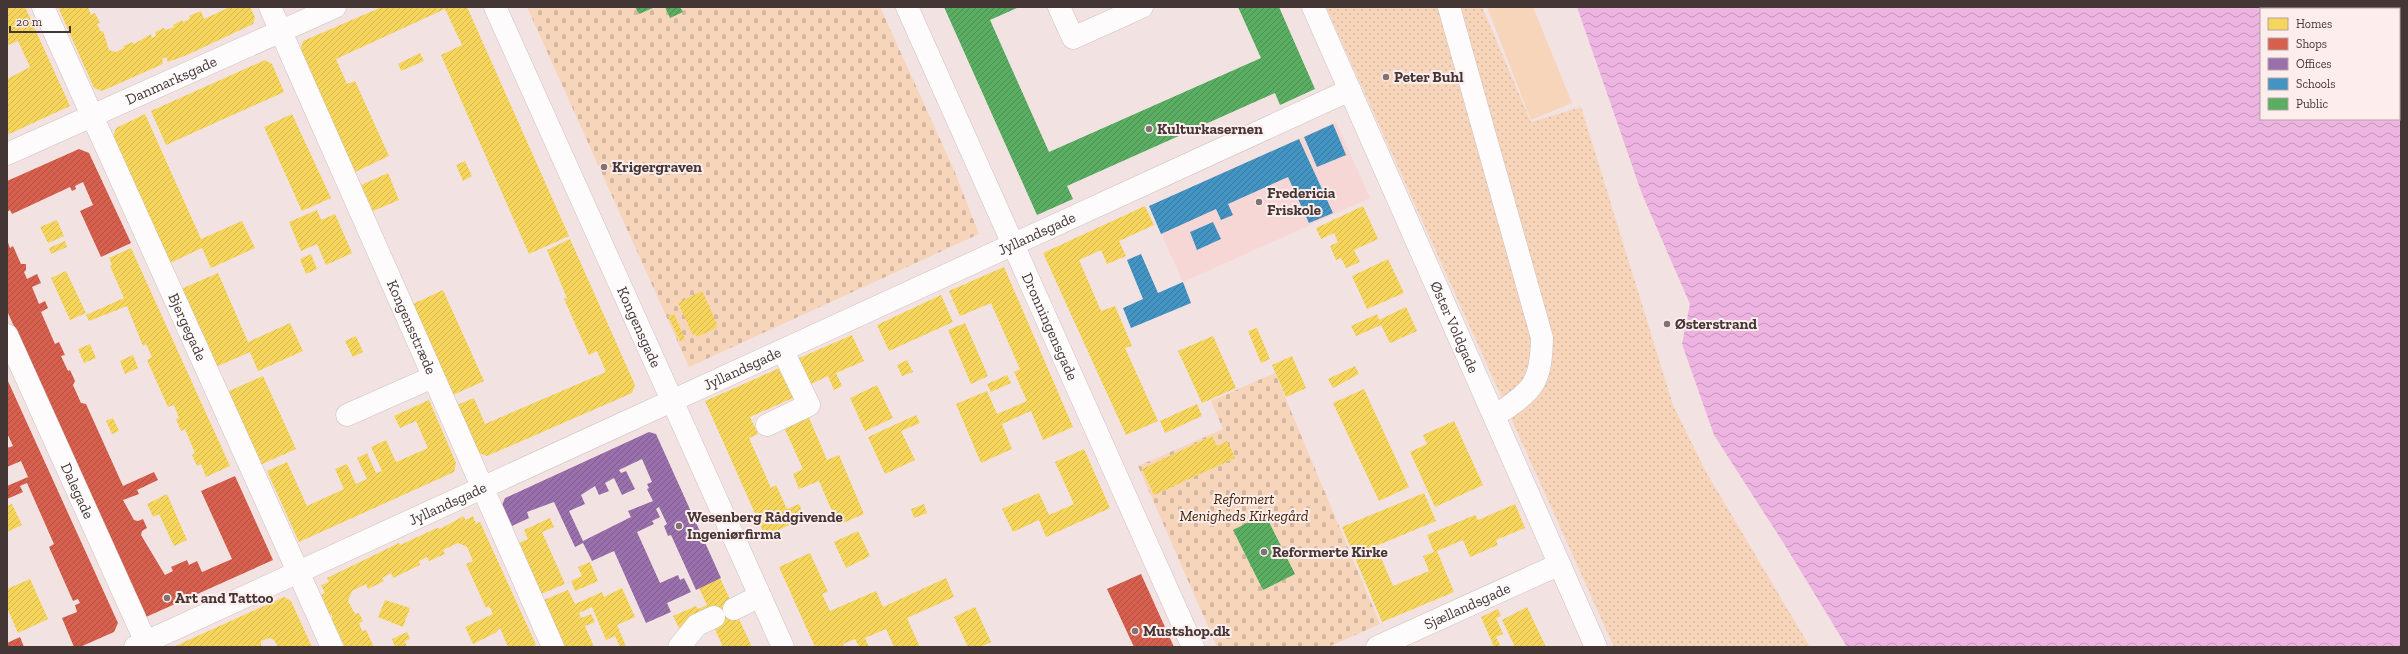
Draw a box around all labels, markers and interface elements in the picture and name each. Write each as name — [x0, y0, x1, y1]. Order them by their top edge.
scale bar — [10, 8, 70, 34]
legend — [2260, 8, 2400, 120]
text: 20 m — [16, 15, 43, 29]
text: Homes — [2296, 17, 2332, 31]
text: Shops — [2296, 37, 2327, 51]
street label: Danmarksgade — [123, 52, 220, 109]
text: Offices — [2296, 57, 2332, 71]
place label: Peter Buhl — [1394, 68, 1463, 86]
marker: Peter Buhl — [1381, 72, 1391, 82]
text: Schools — [2296, 77, 2335, 91]
text: Public — [2296, 97, 2329, 111]
place label: Kulturkasernen — [1157, 120, 1263, 138]
marker: Kulturkasernen — [1144, 124, 1154, 134]
place label: Krigergraven — [612, 158, 702, 176]
marker: Krigergraven — [599, 162, 609, 172]
place label: Fredericia Friskole — [1267, 184, 1336, 219]
marker: Fredericia Friskole — [1254, 197, 1264, 207]
street label: Jyllandsgade — [995, 208, 1078, 259]
street label: Dronningensgade — [1018, 270, 1082, 383]
street label: Kongensstræde — [383, 277, 440, 377]
street label: Øster Voldgade — [1426, 278, 1483, 376]
street label: Kongensgade — [613, 284, 665, 370]
street label: Bjergegade — [164, 290, 211, 364]
place label: Østerstrand — [1675, 315, 1757, 333]
marker: Østerstrand — [1662, 319, 1672, 329]
street label: Jyllandsgade — [701, 343, 784, 394]
street label: Dalegade — [57, 460, 98, 522]
street label: Jyllandsgade — [406, 478, 489, 529]
park label: Reformert Menigheds Kirkegård — [1179, 490, 1309, 525]
place label: Wesenberg Rådgivende Ingeniørfirma — [687, 508, 843, 543]
marker: Wesenberg Rådgivende Ingeniørfirma — [674, 521, 684, 531]
place label: Reformerte Kirke — [1272, 543, 1388, 561]
marker: Reformerte Kirke — [1259, 547, 1269, 557]
street label: Sjællandsgade — [1421, 579, 1513, 633]
place label: Art and Tattoo — [175, 589, 273, 607]
marker: Art and Tattoo — [162, 593, 172, 603]
place label: Mustshop.dk — [1143, 622, 1231, 640]
marker: Mustshop.dk — [1130, 626, 1140, 636]

